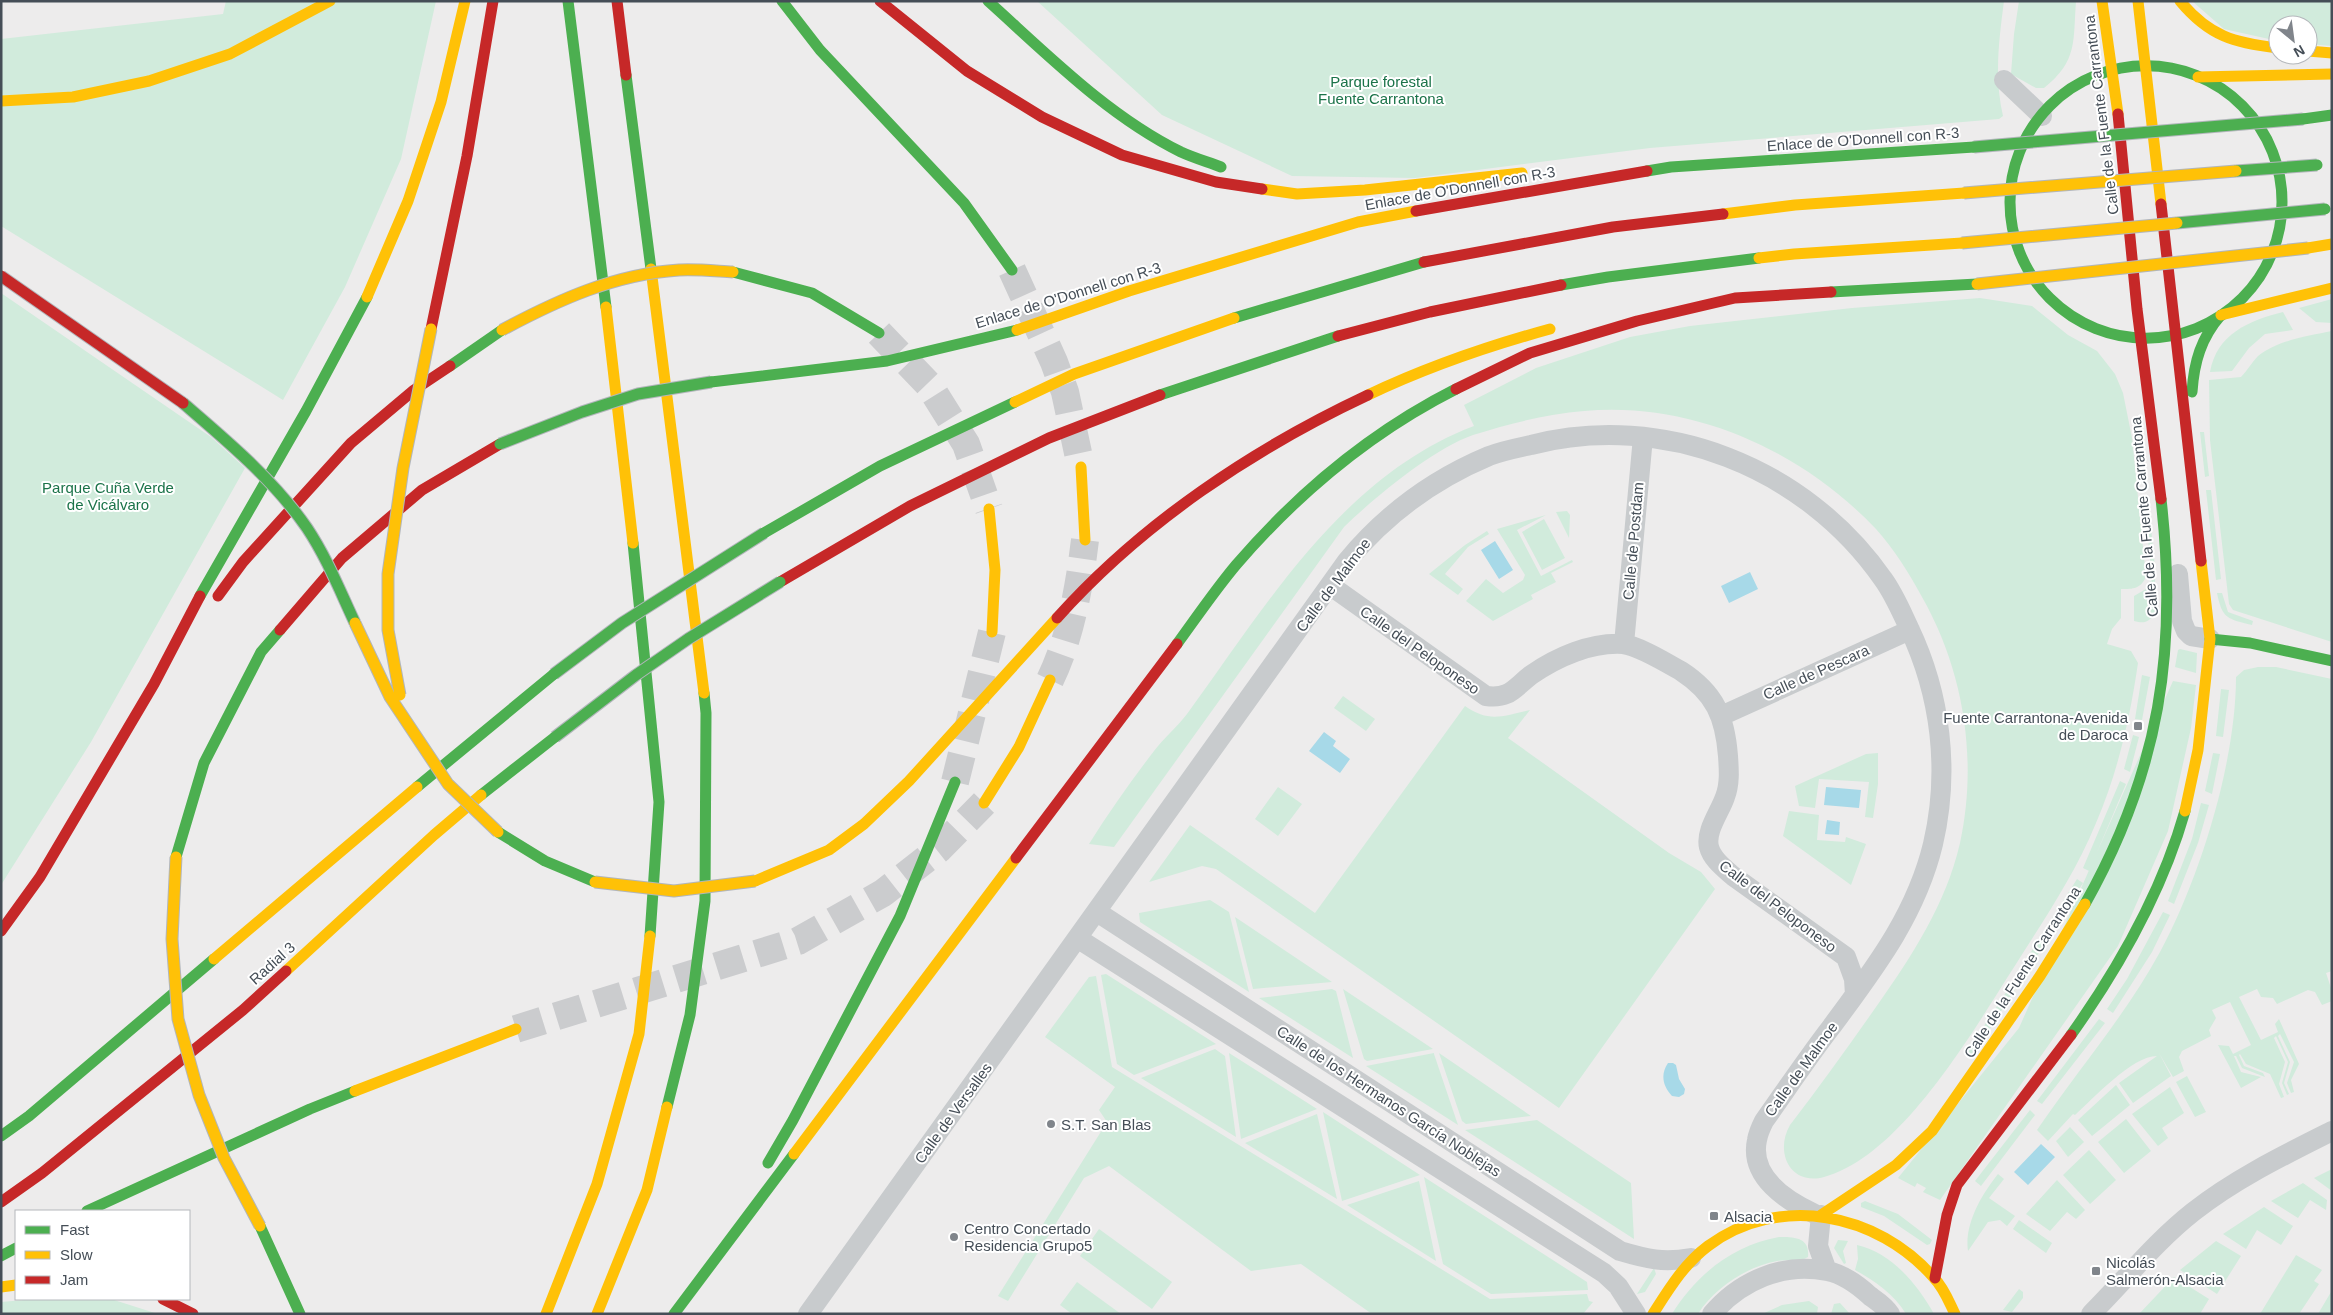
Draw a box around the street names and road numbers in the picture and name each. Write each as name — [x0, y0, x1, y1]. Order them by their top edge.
street label: Calle de la Fuente Carrantona — [2080, 14, 2122, 216]
street label: Enlace de O'Donnell con R-3 — [1766, 124, 1960, 154]
street label: Enlace de O'Donnell con R-3 — [1363, 163, 1557, 213]
street label: Enlace de O'Donnell con R-3 — [973, 259, 1163, 331]
street label: Calle de la Fuente Carrantona — [2127, 416, 2161, 618]
street label: Calle de Postdam — [1619, 481, 1647, 601]
street label: Calle de Malmoe — [1292, 535, 1374, 635]
street label: Calle del Peloponeso — [1357, 602, 1483, 698]
street label: Calle de Pescara — [1760, 641, 1872, 703]
street label: Calle del Peloponeso — [1716, 857, 1840, 955]
street label: Calle de la Fuente Carrantona — [1960, 883, 2084, 1061]
street label: Radial 3 — [246, 938, 298, 988]
street label: Calle de Malmoe — [1761, 1018, 1841, 1120]
street label: Calle de los Hermanos García Noblejas — [1274, 1022, 1504, 1180]
street label: Calle de Versalles — [911, 1059, 995, 1167]

